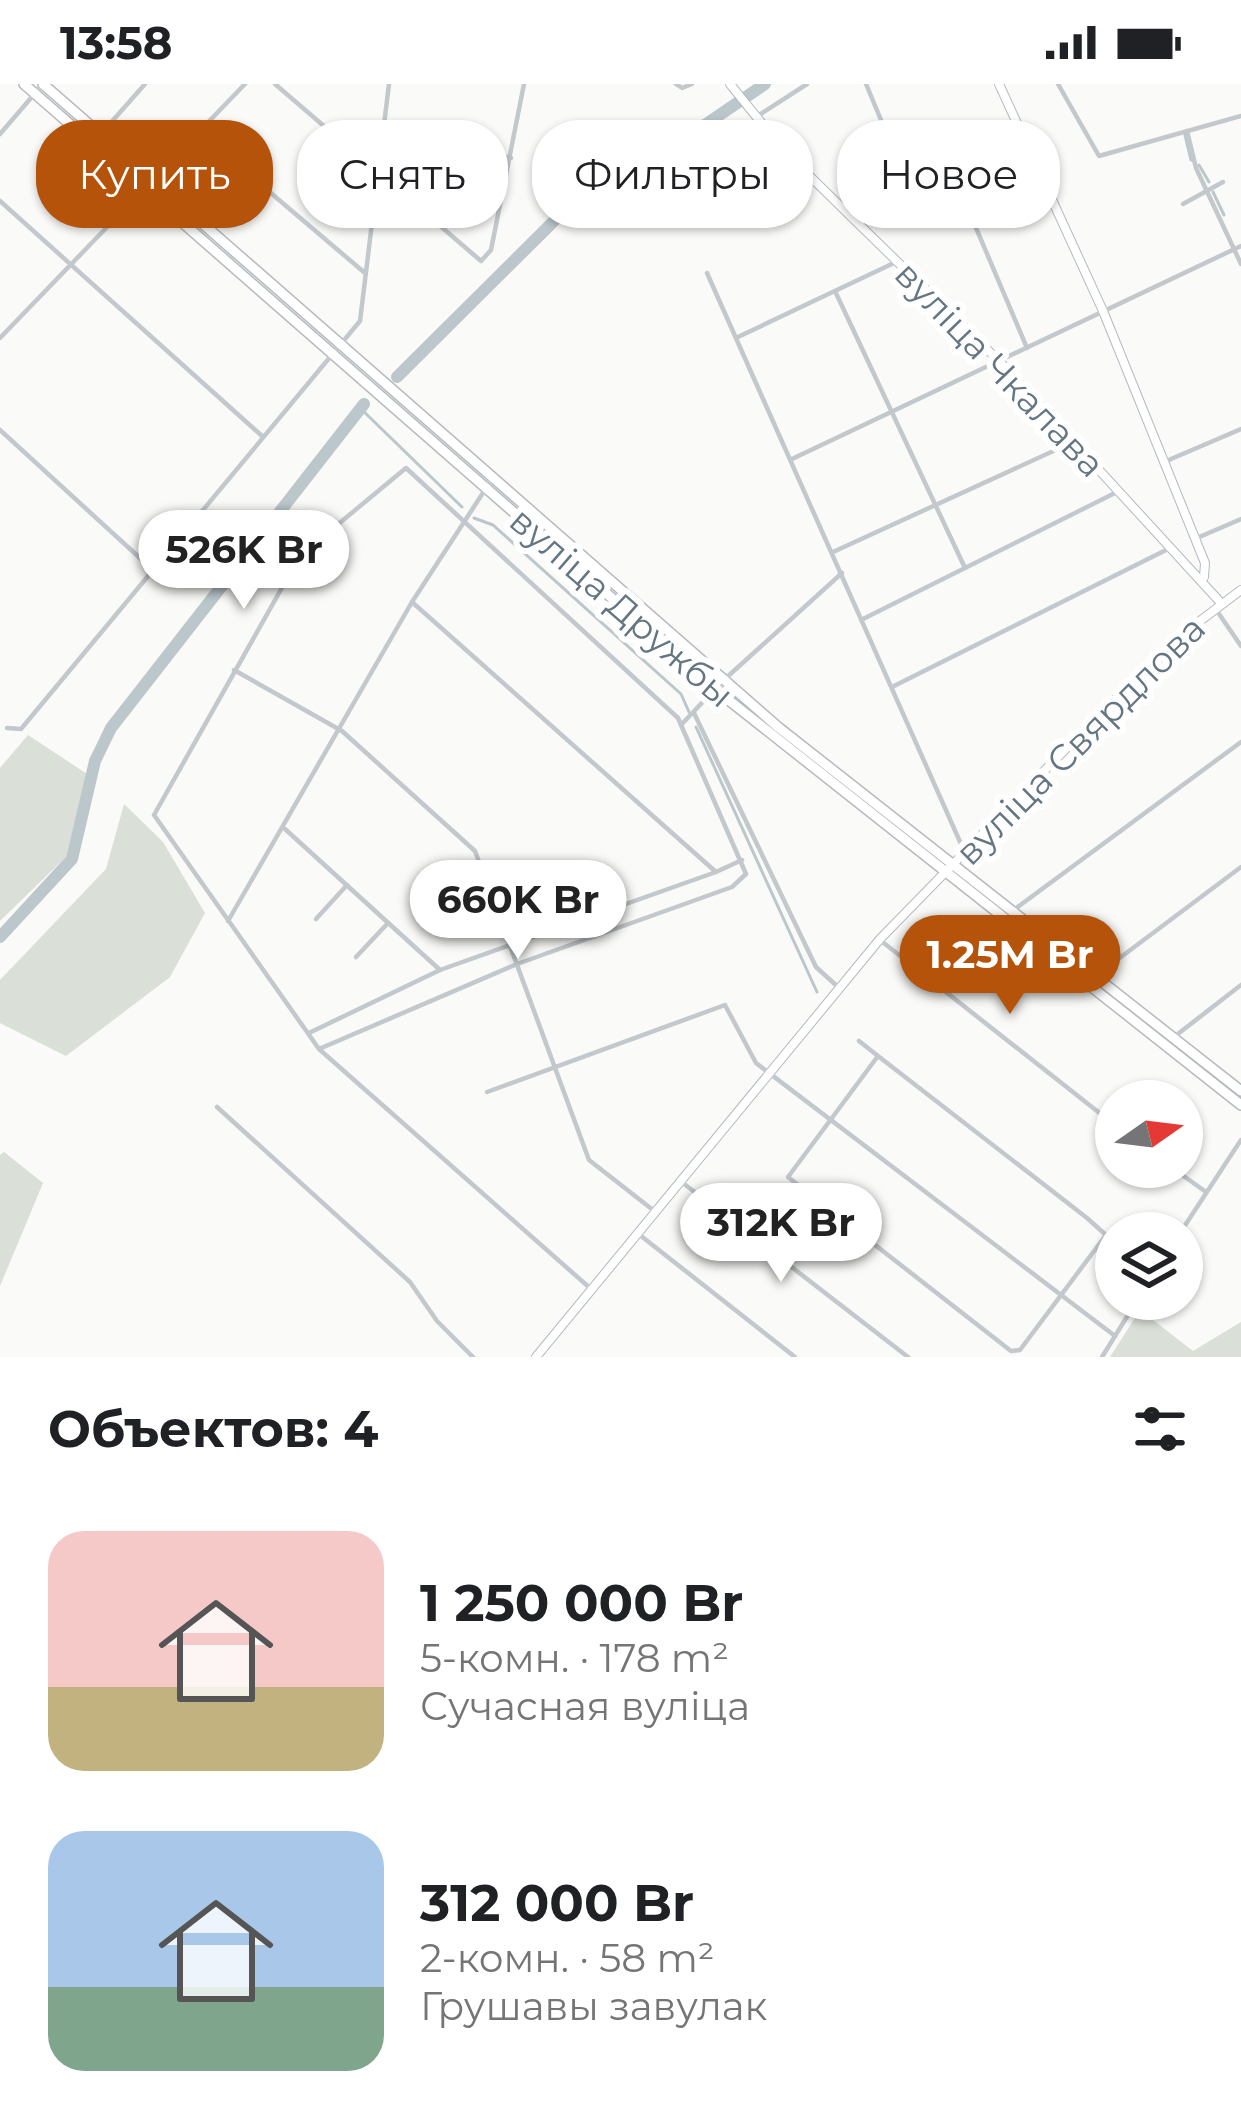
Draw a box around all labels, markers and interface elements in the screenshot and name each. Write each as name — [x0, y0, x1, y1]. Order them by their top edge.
text: 13:58 — [60, 15, 173, 70]
chip: Купить — [36, 120, 273, 228]
chip: Снять — [297, 120, 508, 228]
chip: Фильтры — [532, 120, 813, 228]
chip: Новое — [837, 120, 1060, 228]
street label: вуліца Чкалава — [886, 252, 1114, 486]
street label: вуліца Дружбы — [501, 498, 743, 716]
pin: 526K Br — [133, 510, 355, 612]
text: 526K Br — [165, 525, 323, 573]
street label: вуліца Свярдлова — [946, 606, 1214, 874]
pin: 660K Br — [407, 860, 629, 962]
text: 660K Br — [437, 875, 599, 923]
pin: 1.25M Br — [886, 915, 1134, 1017]
text: 1.25M Br — [926, 930, 1094, 978]
north arrow — [1095, 1080, 1203, 1188]
map controls — [1095, 1080, 1203, 1320]
pin: 312K Br — [670, 1183, 892, 1285]
text: 312K Br — [707, 1198, 855, 1246]
button: layers — [1095, 1212, 1203, 1320]
icon: filters — [1127, 1396, 1193, 1462]
text: Объектов: 4 — [48, 1398, 379, 1460]
text: 1 250 000 Br — [420, 1572, 743, 1634]
icon: home — [144, 1579, 288, 1723]
text: 5-комн. · 178 m² — [420, 1634, 729, 1682]
text: Сучасная вуліца — [420, 1682, 750, 1730]
text: 312 000 Br — [420, 1872, 694, 1934]
icon: home — [144, 1879, 288, 2023]
text: 2-комн. · 58 m² — [420, 1934, 715, 1982]
text: Грушавы завулак — [420, 1982, 767, 2030]

